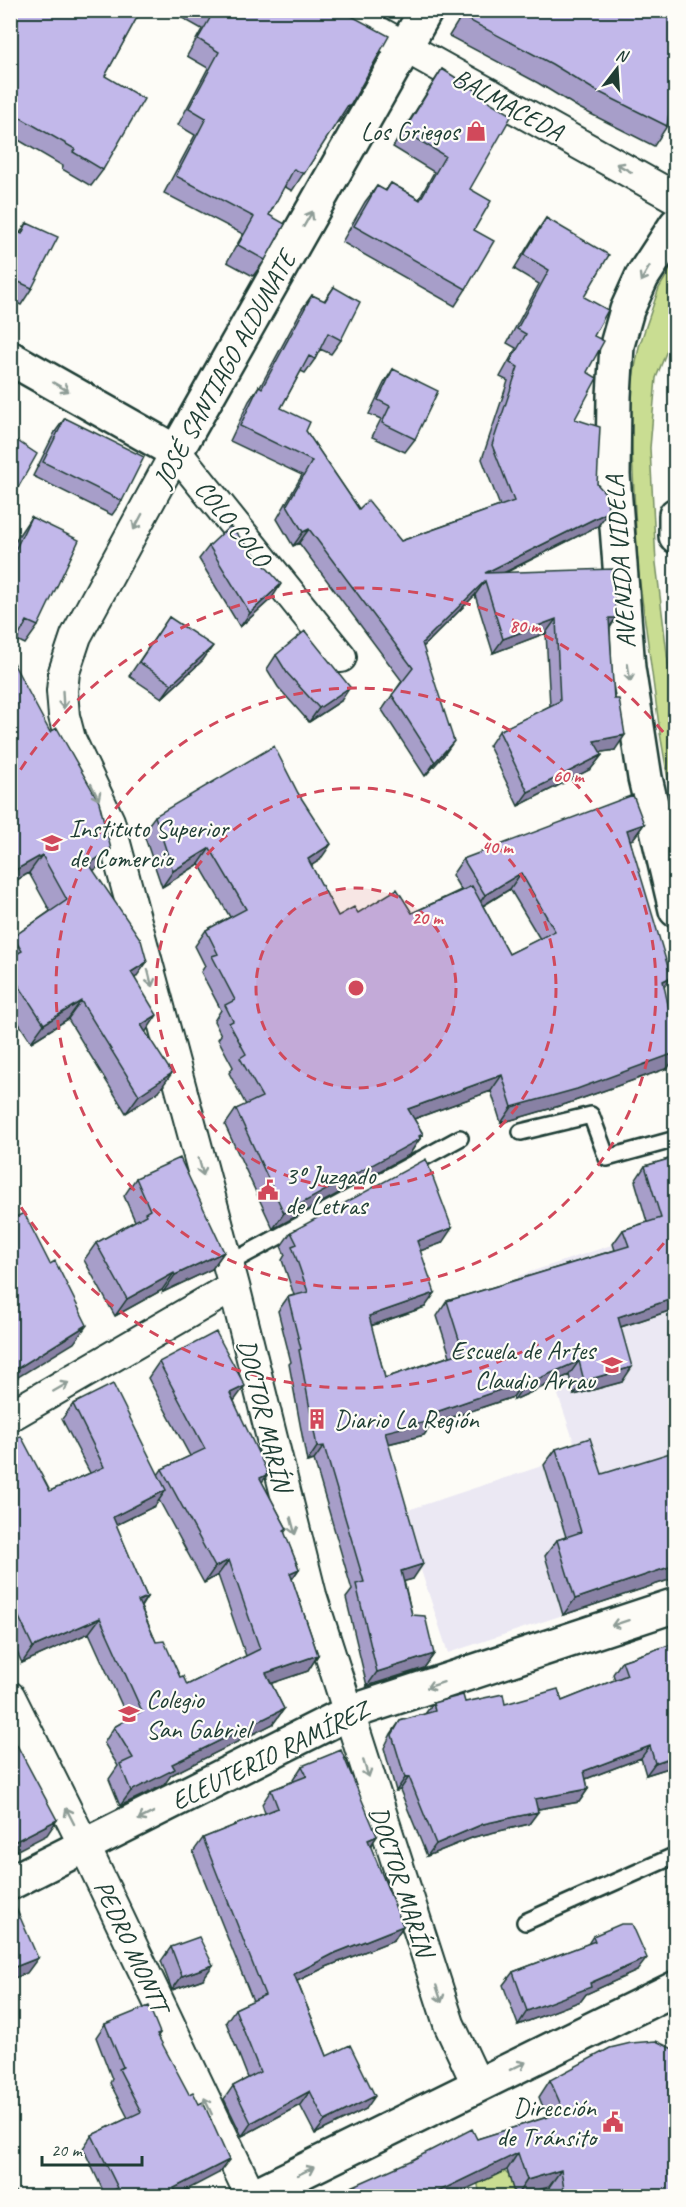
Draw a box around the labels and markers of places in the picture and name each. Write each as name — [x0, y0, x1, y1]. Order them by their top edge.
place label: Los Griegos — [361, 115, 461, 148]
shop icon: Los Griegos — [464, 119, 488, 143]
place label: Instituto Superior de Comercio — [69, 812, 230, 875]
school or university icon: Instituto Superior de Comercio — [40, 831, 64, 855]
centre of rings — [346, 978, 366, 998]
place label: 3º Juzgado de Letras — [285, 1159, 377, 1222]
public building icon: 3º Juzgado de Letras — [256, 1178, 280, 1202]
place label: Escuela de Artes Claudio Arrau — [451, 1334, 597, 1397]
school or university icon: Escuela de Artes Claudio Arrau — [600, 1353, 624, 1377]
place label: Diario La Región — [334, 1403, 480, 1436]
building icon: Diario La Región — [305, 1407, 329, 1431]
place label: Colegio San Gabriel — [146, 1683, 254, 1746]
school or university icon: Colegio San Gabriel — [117, 1702, 141, 1726]
place label: Dirección de Tránsito — [496, 2091, 599, 2154]
public building icon: Dirección de Tránsito — [601, 2110, 625, 2134]

